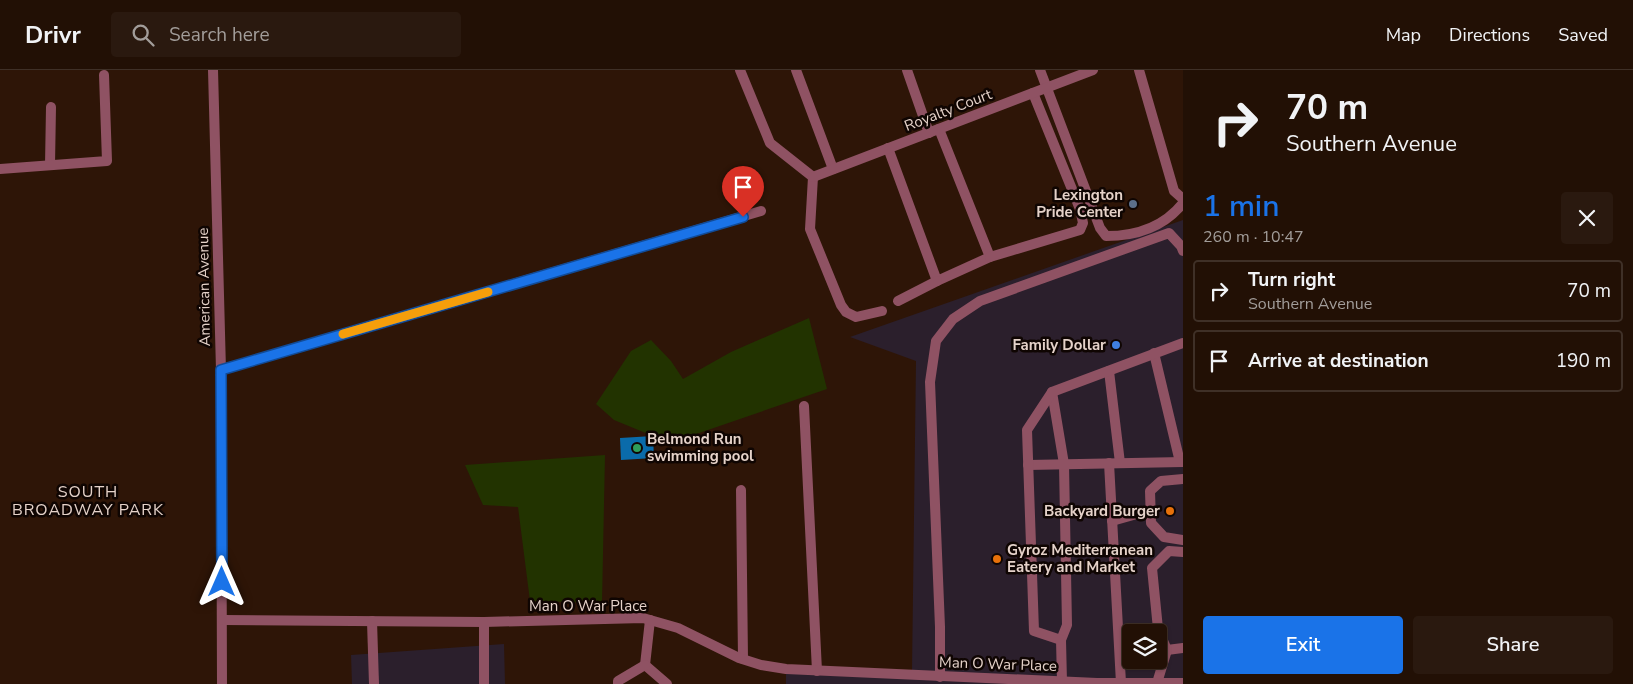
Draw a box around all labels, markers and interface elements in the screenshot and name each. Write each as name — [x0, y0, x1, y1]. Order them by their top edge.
search box — [111, 12, 461, 57]
text: Drivr — [25, 19, 81, 51]
icon: search — [129, 21, 157, 49]
text: Search here — [169, 22, 270, 48]
text: Map — [1386, 23, 1421, 47]
text: Directions — [1449, 23, 1530, 47]
text: Saved — [1558, 23, 1608, 47]
street label: Royalty Court — [901, 84, 995, 136]
text: 70 m — [1286, 84, 1368, 131]
icon: right — [1203, 90, 1268, 155]
text: Southern Avenue — [1286, 129, 1457, 159]
pin — [722, 166, 764, 217]
icon: arrive — [729, 173, 757, 201]
place label: Lexington Pride Center — [1036, 185, 1123, 222]
text: 1 min — [1203, 186, 1279, 227]
button: close — [1561, 192, 1613, 244]
marker: Lexington Pride Center — [1127, 198, 1139, 210]
text: 260 m · 10:47 — [1203, 226, 1304, 248]
street label: American Avenue — [193, 227, 215, 347]
text: Turn right — [1248, 267, 1335, 293]
icon: right — [1205, 277, 1233, 305]
text: 70 m — [1567, 278, 1611, 304]
text: Southern Avenue — [1248, 293, 1372, 315]
place label: Family Dollar — [1012, 335, 1106, 355]
marker: Family Dollar — [1110, 339, 1122, 351]
icon: arrive — [1205, 347, 1233, 375]
text: Arrive at destination — [1248, 348, 1429, 374]
text: 190 m — [1556, 348, 1611, 374]
place label: Belmond Run swimming pool — [647, 429, 754, 466]
marker: Belmond Run swimming pool — [631, 442, 643, 454]
district label: SOUTH BROADWAY PARK — [12, 481, 164, 521]
place label: Backyard Burger — [1044, 501, 1160, 521]
marker: Backyard Burger — [1164, 505, 1176, 517]
place label: Gyroz Mediterranean Eatery and Market — [1007, 540, 1153, 577]
marker: Gyroz Mediterranean Eatery and Market — [991, 553, 1003, 565]
position arrow — [195, 555, 247, 607]
street label: Man O War Place — [529, 596, 647, 616]
button: Exit — [1203, 616, 1403, 674]
button: Share — [1413, 616, 1613, 674]
map controls — [1122, 624, 1167, 669]
button: layers — [1122, 624, 1167, 669]
street label: Man O War Place — [939, 652, 1057, 676]

